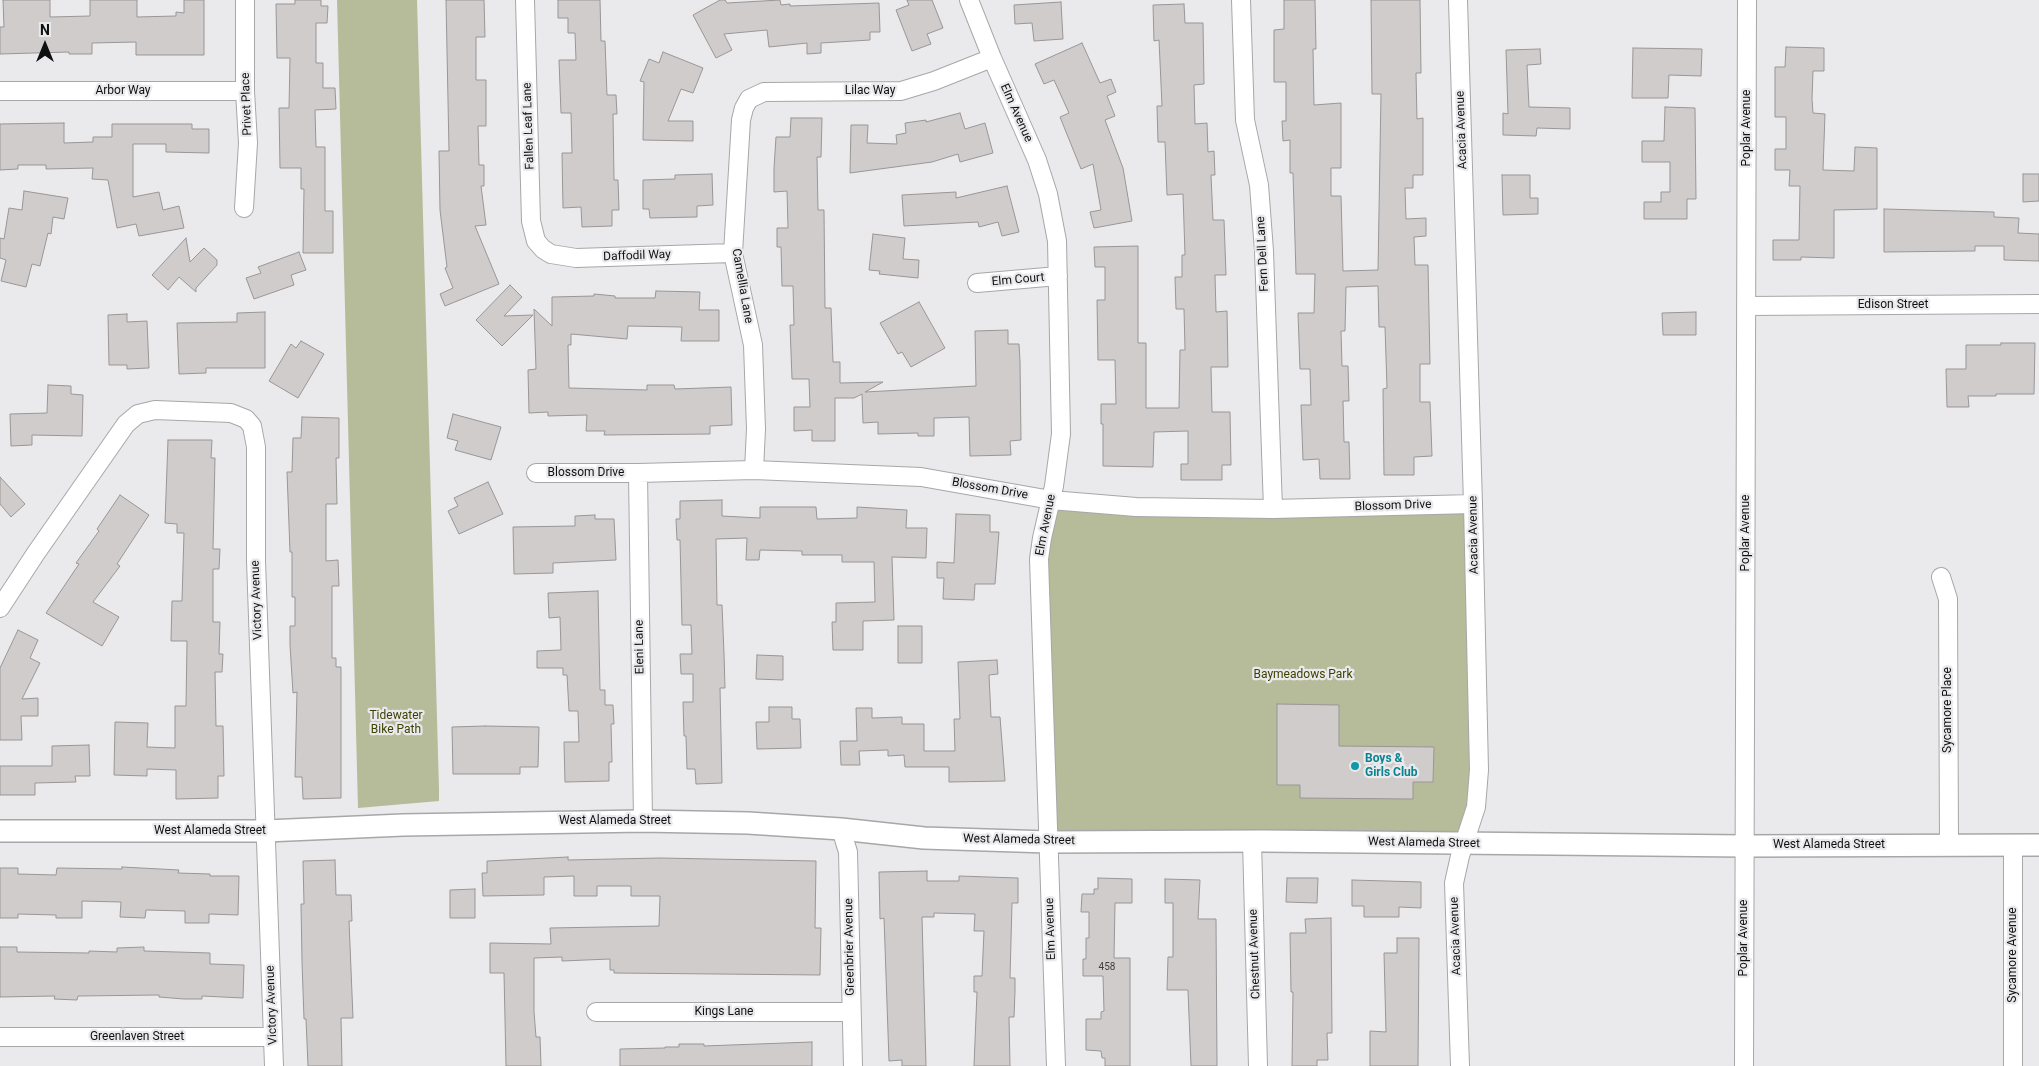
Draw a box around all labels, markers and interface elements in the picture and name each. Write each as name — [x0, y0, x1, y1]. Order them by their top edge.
north arrow — [20, 20, 70, 70]
text: N — [40, 22, 50, 38]
street label: Privet Place — [239, 72, 255, 136]
street label: Fallen Leaf Lane — [520, 82, 538, 170]
street label: Elm Avenue — [997, 82, 1035, 144]
street label: Arbor Way — [95, 84, 151, 98]
street label: Lilac Way — [845, 84, 895, 98]
street label: Acacia Avenue — [1453, 90, 1471, 170]
street label: Poplar Avenue — [1740, 90, 1754, 166]
street label: Fern Dell Lane — [1254, 216, 1272, 292]
street label: Daffodil Way — [603, 248, 671, 264]
street label: Camellia Lane — [728, 248, 756, 324]
street label: Elm Court — [991, 271, 1045, 289]
street label: Edison Street — [1858, 298, 1928, 312]
street label: Blossom Drive — [548, 466, 624, 480]
street label: Blossom Drive — [951, 475, 1029, 503]
street label: Elm Avenue — [1033, 493, 1059, 557]
street label: Poplar Avenue — [1739, 495, 1753, 571]
street label: Acacia Avenue — [1466, 496, 1482, 574]
street label: Blossom Drive — [1354, 497, 1432, 515]
street label: Victory Avenue — [248, 560, 266, 640]
street label: Eleni Lane — [632, 620, 648, 674]
street label: Sycamore Place — [1941, 667, 1955, 753]
park label: Baymeadows Park — [1254, 668, 1352, 682]
park label: Tidewater Bike Path — [369, 709, 423, 737]
place label: Boys & Girls Club — [1365, 752, 1418, 780]
marker: Boys & Girls Club — [1349, 760, 1361, 772]
street label: West Alameda Street — [559, 814, 671, 828]
street label: West Alameda Street — [154, 824, 266, 838]
street label: West Alameda Street — [963, 832, 1075, 848]
street label: West Alameda Street — [1368, 835, 1480, 851]
street label: West Alameda Street — [1773, 838, 1885, 852]
street label: Acacia Avenue — [1447, 896, 1465, 976]
street label: Greenbrier Avenue — [842, 898, 858, 996]
street label: Elm Avenue — [1043, 898, 1059, 960]
street label: Poplar Avenue — [1737, 900, 1751, 976]
street label: Sycamore Avenue — [2006, 907, 2020, 1003]
street label: Chestnut Avenue — [1246, 909, 1264, 999]
house number: 458 — [1099, 961, 1115, 973]
street label: Victory Avenue — [263, 965, 281, 1045]
street label: Kings Lane — [695, 1005, 753, 1019]
street label: Greenlaven Street — [90, 1030, 184, 1044]

